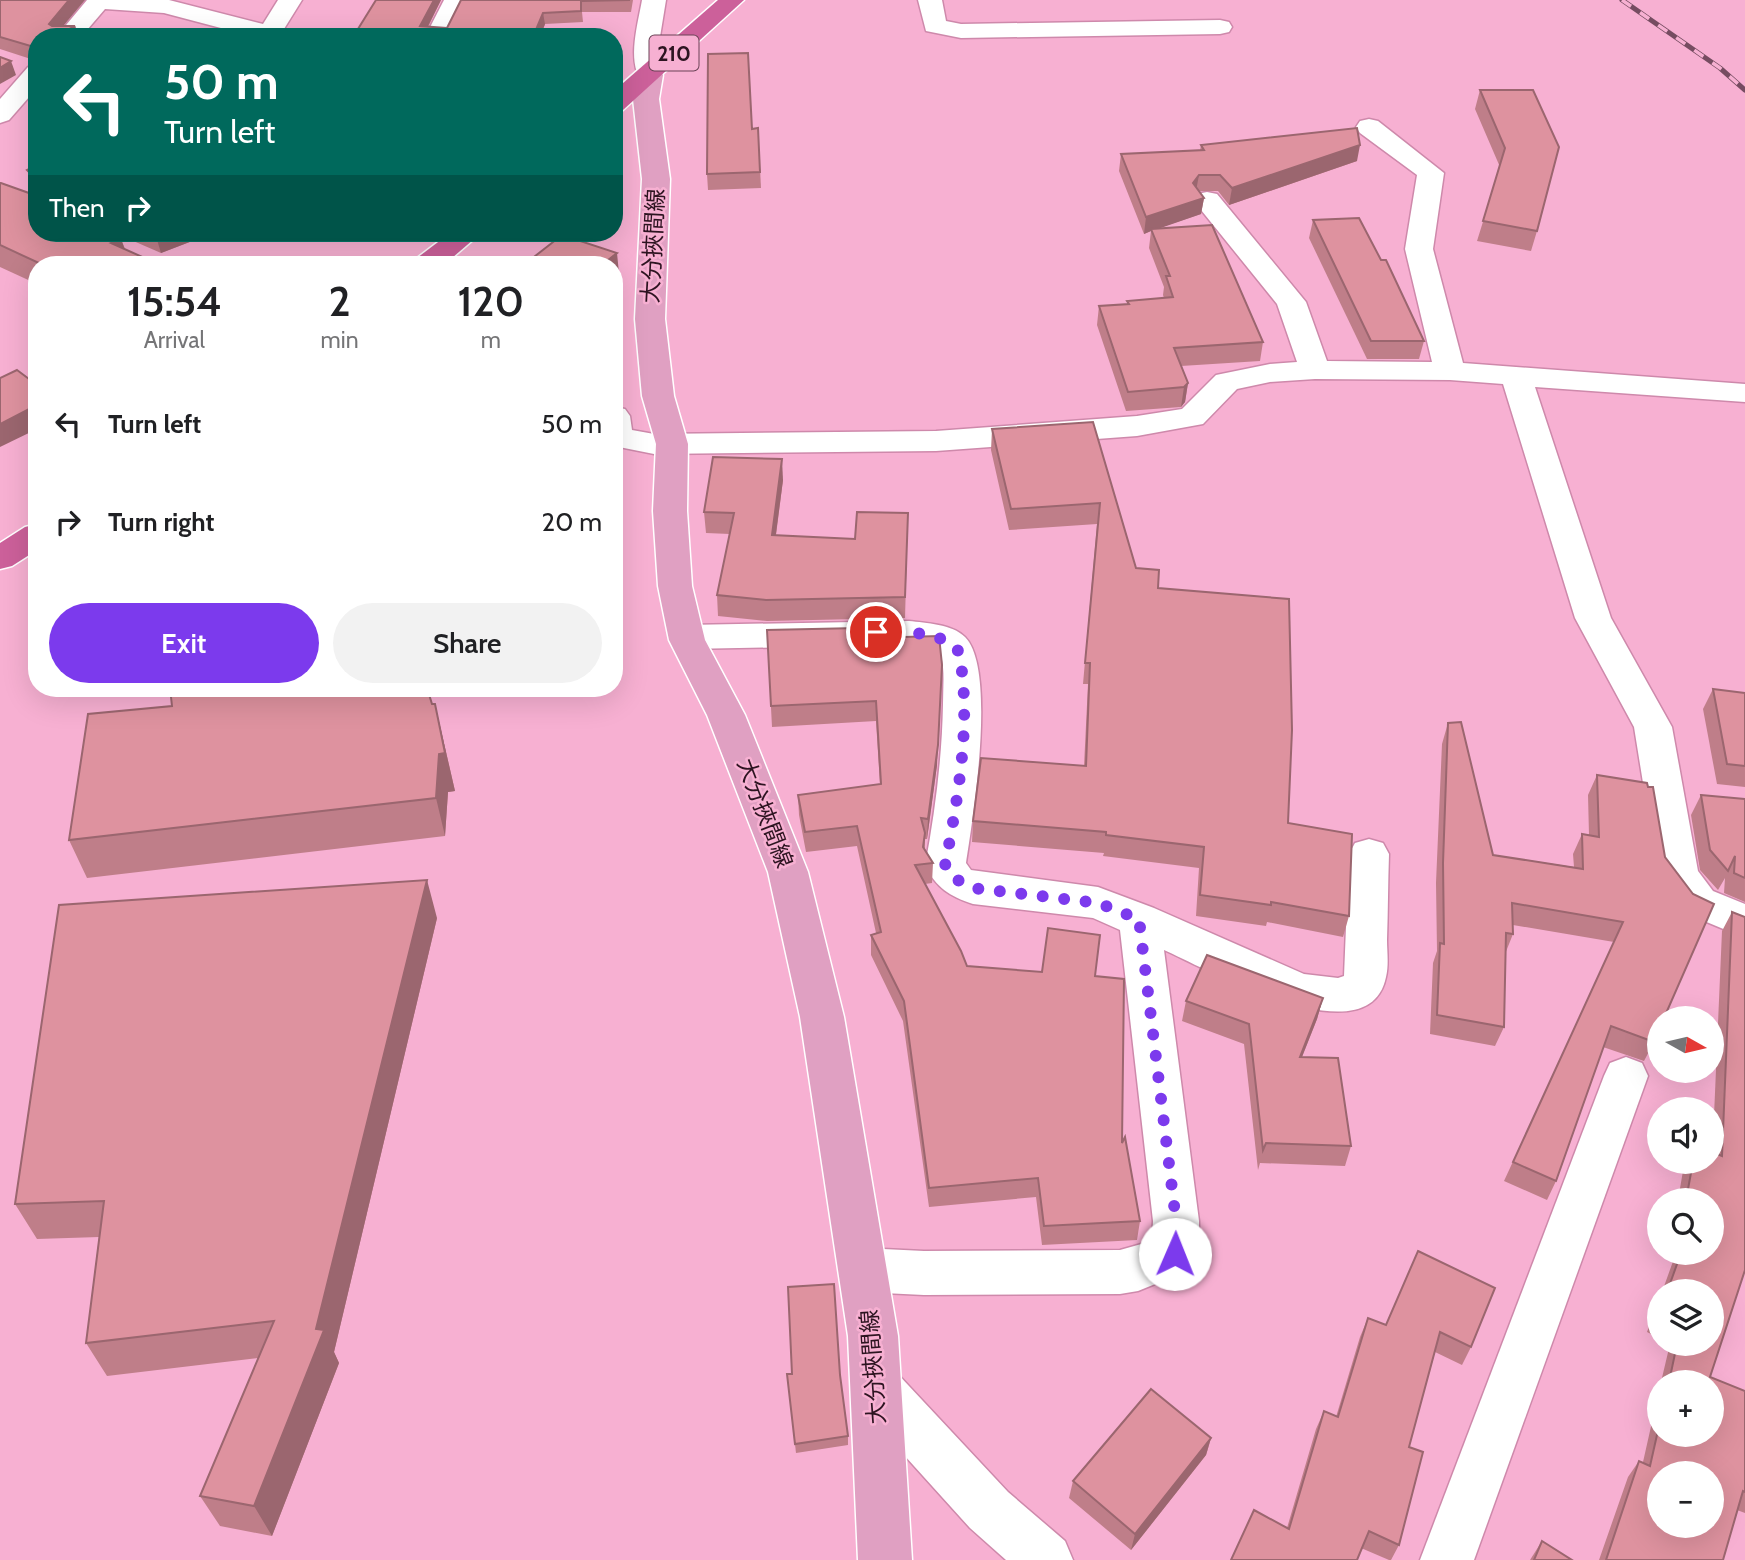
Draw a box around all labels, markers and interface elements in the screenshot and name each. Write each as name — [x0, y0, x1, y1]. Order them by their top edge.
road number: 210 — [650, 36, 698, 70]
text: 50 m — [164, 52, 279, 111]
icon: left — [49, 56, 140, 147]
text: Turn left — [164, 112, 275, 151]
street label: 大分挾間線 — [636, 188, 670, 304]
icon: right — [119, 189, 157, 227]
text: Then — [49, 192, 105, 224]
text: 15:54 — [127, 275, 222, 327]
text: 2 — [328, 275, 351, 327]
text: 120 — [458, 275, 524, 327]
text: Arrival — [144, 326, 205, 354]
text: min — [321, 326, 359, 354]
text: m — [481, 326, 501, 354]
icon: left — [49, 405, 87, 443]
text: Turn left — [108, 408, 201, 440]
text: 50 m — [541, 408, 602, 440]
icon: right — [49, 503, 87, 541]
text: Turn right — [108, 506, 214, 538]
text: 20 m — [542, 506, 602, 538]
pin — [846, 602, 906, 662]
button: Exit — [49, 603, 319, 683]
button: Share — [333, 603, 602, 683]
icon: arrive — [857, 613, 895, 651]
street label: 大分挾間線 — [731, 754, 799, 872]
north arrow — [1647, 1006, 1724, 1083]
map controls — [1647, 1006, 1724, 1538]
button: sound — [1647, 1097, 1724, 1174]
button: search — [1647, 1188, 1724, 1265]
position arrow — [1138, 1217, 1212, 1291]
button: layers — [1647, 1279, 1724, 1356]
street label: 大分挾間線 — [855, 1309, 891, 1425]
button: + — [1647, 1370, 1724, 1447]
button: − — [1647, 1461, 1724, 1538]

